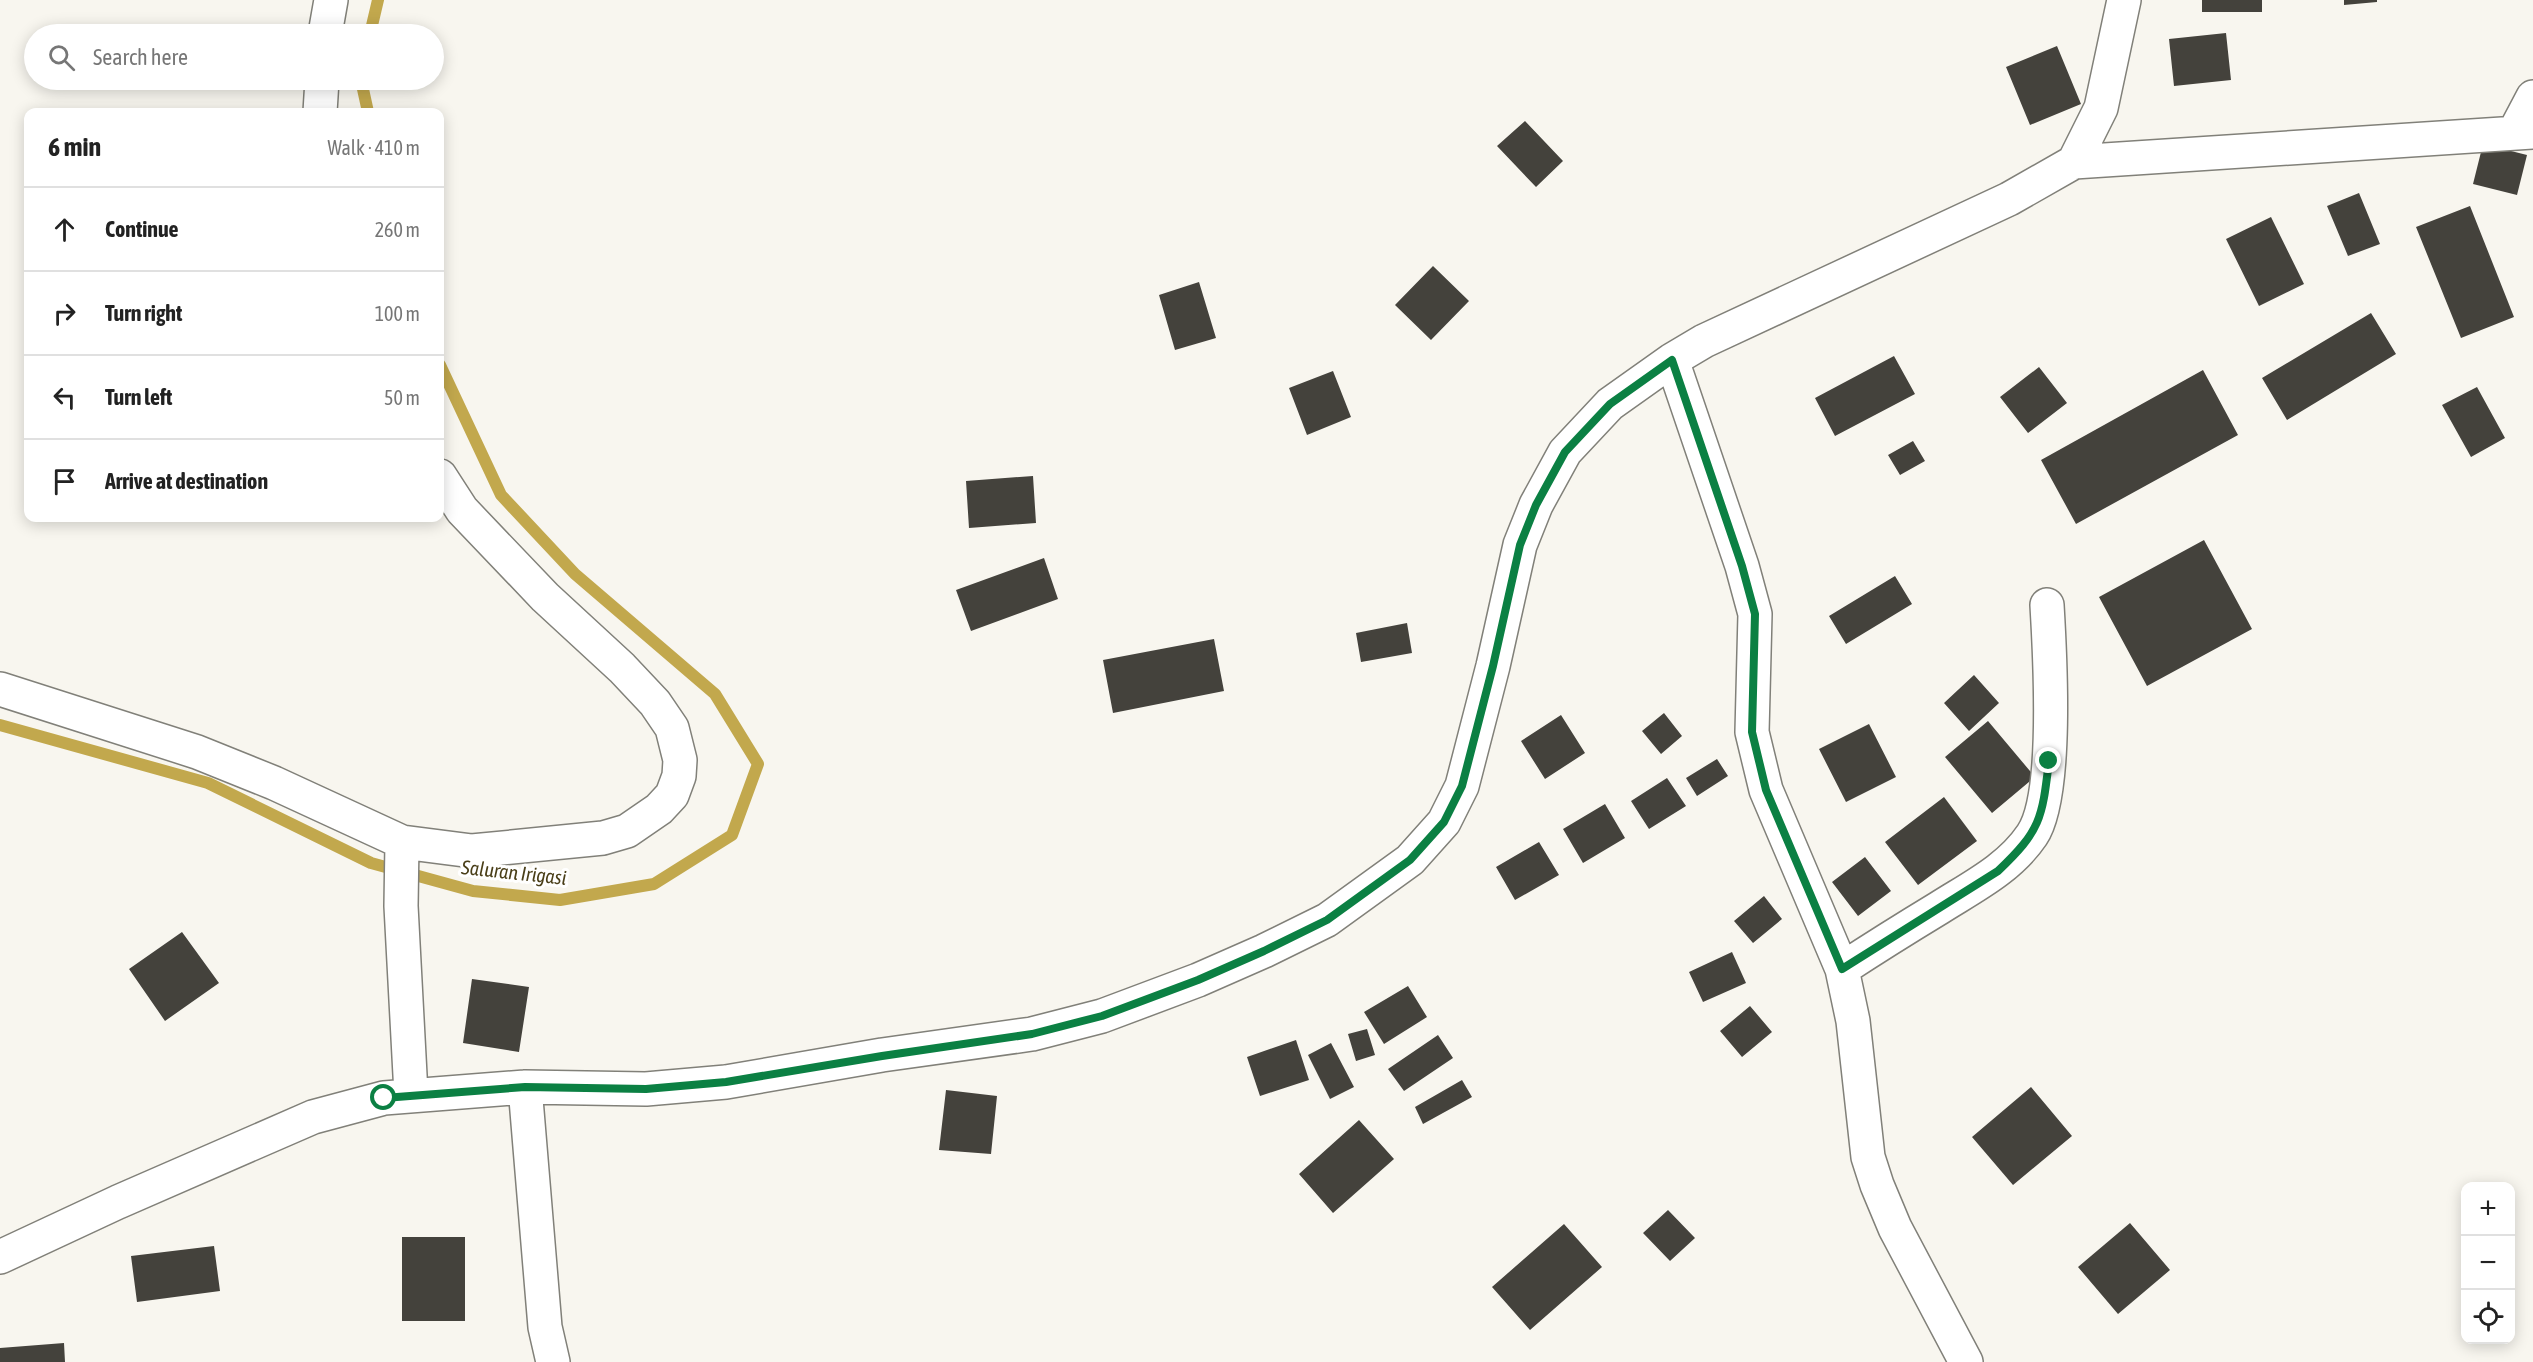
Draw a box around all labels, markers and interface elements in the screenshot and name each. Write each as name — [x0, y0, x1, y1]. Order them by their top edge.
search box — [24, 24, 444, 90]
icon: search — [45, 41, 78, 74]
text: Search here — [93, 44, 188, 70]
text: 6 min — [48, 132, 101, 162]
text: Walk · 410 m — [328, 136, 420, 159]
icon: ahead — [48, 213, 81, 246]
text: Continue — [105, 216, 179, 242]
text: 260 m — [375, 218, 420, 241]
icon: right — [48, 297, 81, 330]
text: Turn right — [105, 300, 182, 326]
text: 100 m — [375, 302, 420, 325]
icon: left — [48, 381, 81, 414]
text: Turn left — [105, 384, 172, 410]
text: 50 m — [384, 386, 420, 409]
icon: arrive — [48, 465, 81, 498]
text: Arrive at destination — [105, 468, 268, 494]
route end — [2035, 747, 2061, 773]
water label: Saluran Irigasi — [459, 855, 568, 889]
route start — [370, 1084, 396, 1110]
map controls — [2461, 1182, 2515, 1344]
button: + — [2461, 1182, 2515, 1236]
button: − — [2461, 1236, 2515, 1290]
button: locate — [2461, 1290, 2515, 1344]

